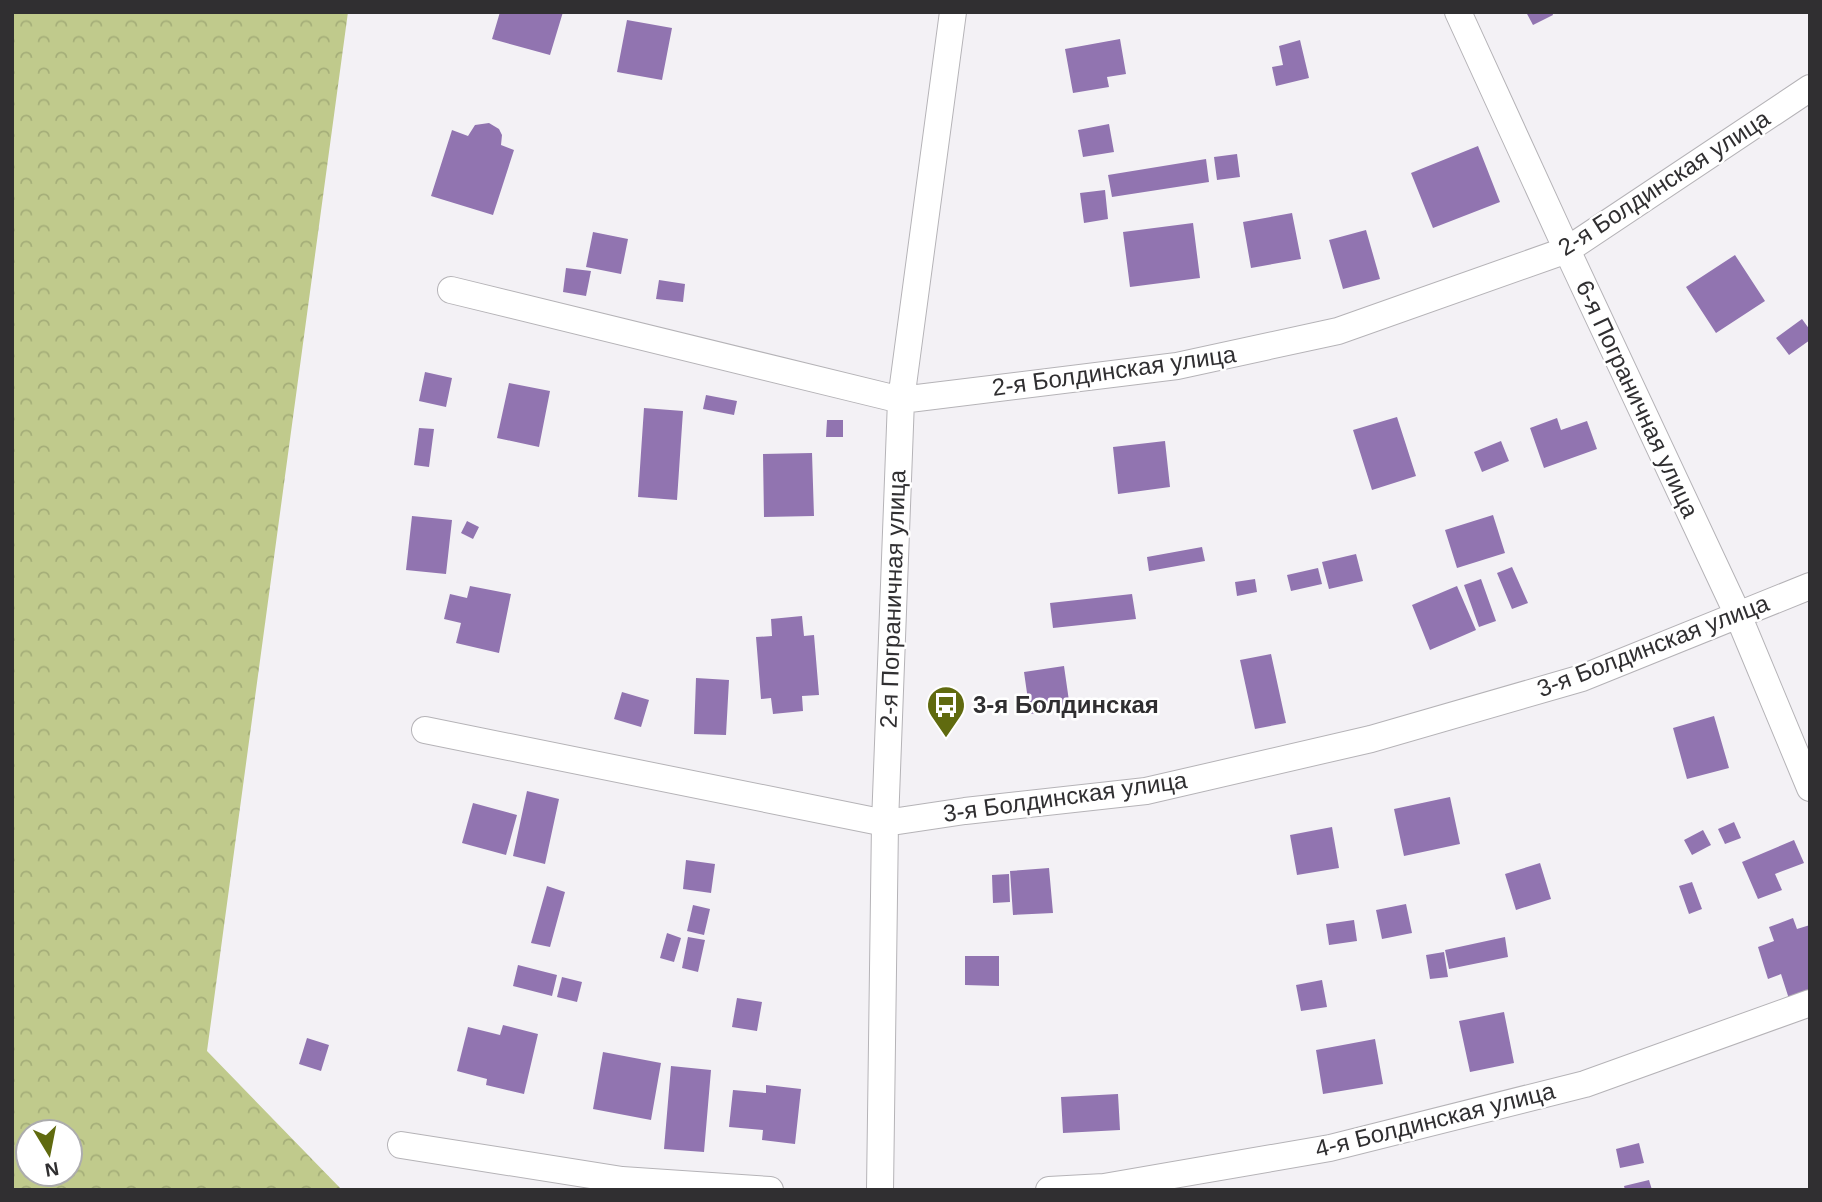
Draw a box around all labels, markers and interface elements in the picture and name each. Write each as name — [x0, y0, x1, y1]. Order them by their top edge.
street label: 2-я Болдинская улица — [1553, 104, 1775, 261]
street label: 6-я Пограничная улица — [1571, 276, 1705, 522]
street label: 2-я Болдинская улица — [990, 340, 1238, 401]
street label: 2-я Пограничная улица — [874, 469, 911, 729]
street label: 3-я Болдинская улица — [1533, 589, 1773, 702]
bus stop icon: 3-я Болдинская — [925, 684, 967, 739]
place label: 3-я Болдинская — [973, 691, 1159, 718]
street label: 3-я Болдинская улица — [941, 766, 1189, 827]
street label: 4-я Болдинская улица — [1312, 1076, 1558, 1162]
north arrow — [14, 1118, 84, 1188]
text: N — [43, 1158, 60, 1181]

